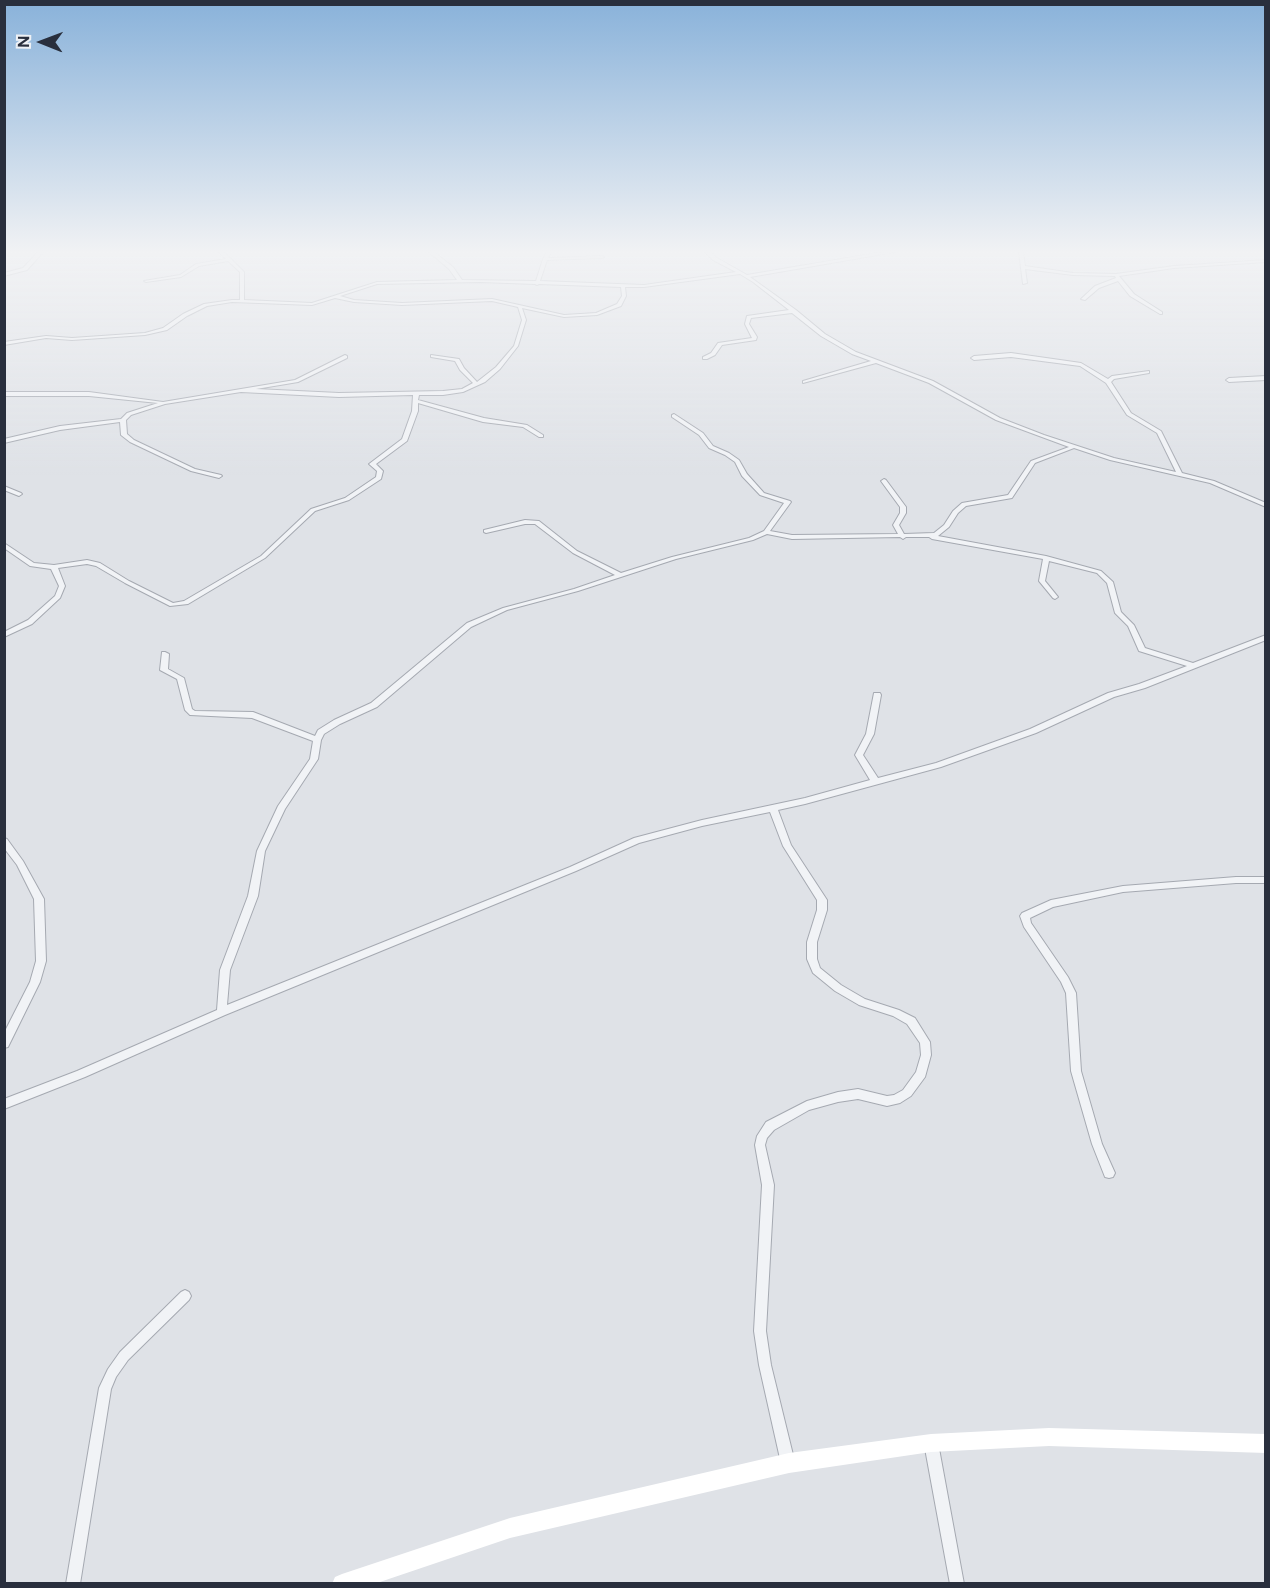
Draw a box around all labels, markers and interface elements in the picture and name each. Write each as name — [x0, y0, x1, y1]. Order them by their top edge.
north arrow — [12, 12, 72, 72]
text: N — [14, 35, 33, 48]

